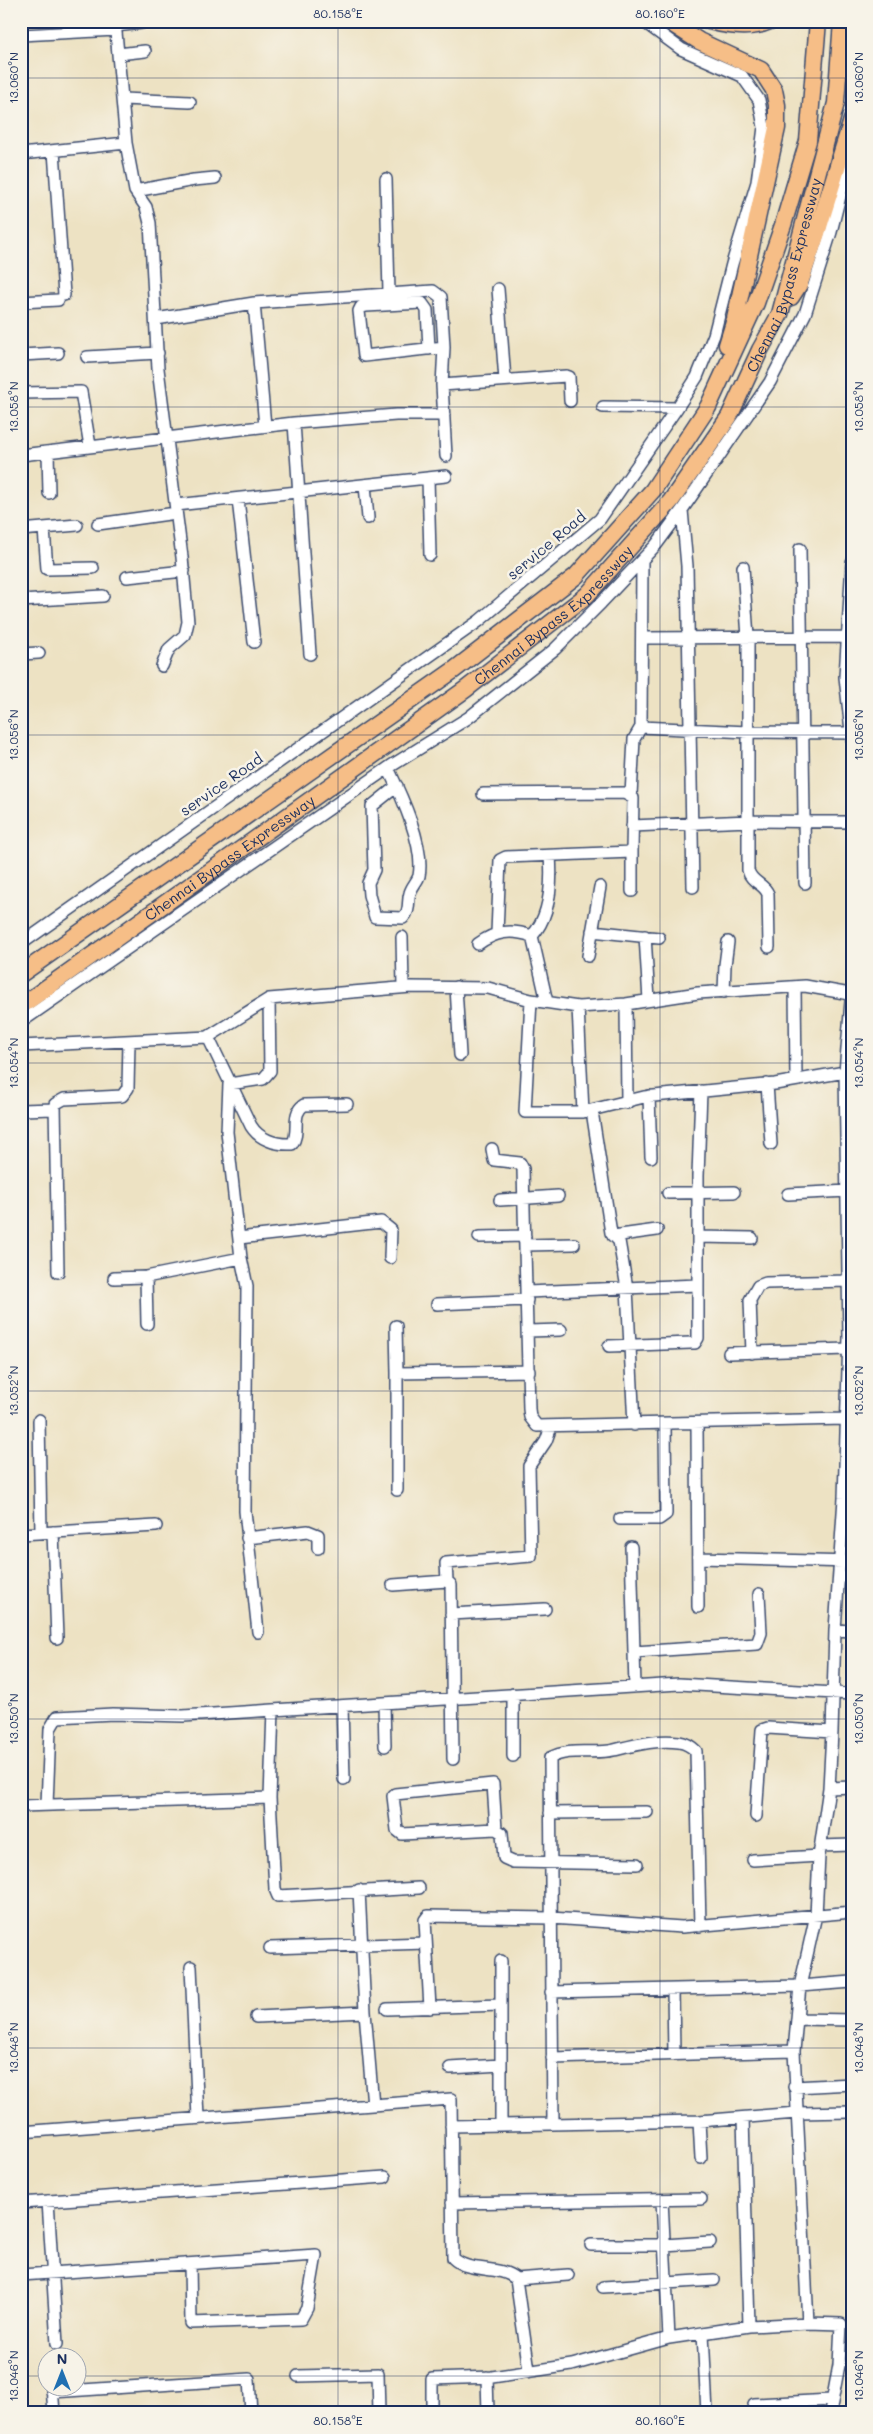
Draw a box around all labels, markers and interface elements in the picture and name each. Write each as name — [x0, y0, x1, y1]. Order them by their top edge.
text: 80.158°E — [313, 5, 363, 21]
text: 80.160°E — [635, 5, 685, 21]
text: 13.060°N — [5, 52, 21, 104]
text: 13.060°N — [850, 52, 866, 104]
street label: Chennai Bypass Expressway — [741, 175, 826, 375]
text: 13.058°N — [5, 381, 21, 433]
text: 13.058°N — [850, 381, 866, 433]
street label: service Road — [502, 506, 590, 584]
street label: Chennai Bypass Expressway — [470, 541, 637, 689]
text: 13.056°N — [5, 709, 21, 761]
text: 13.056°N — [850, 709, 866, 761]
street label: service Road — [176, 748, 266, 820]
street label: Chennai Bypass Expressway — [140, 790, 319, 925]
text: 13.054°N — [5, 1038, 21, 1088]
text: 13.054°N — [850, 1038, 866, 1088]
text: 13.052°N — [5, 1366, 21, 1416]
text: 13.052°N — [850, 1366, 866, 1416]
text: 13.050°N — [5, 1693, 21, 1745]
text: 13.050°N — [850, 1693, 866, 1745]
text: 13.048°N — [5, 2022, 21, 2074]
text: 13.048°N — [850, 2022, 866, 2074]
north arrow — [38, 2346, 88, 2396]
text: N — [57, 2349, 67, 2368]
text: 13.046°N — [5, 2350, 21, 2402]
text: 13.046°N — [850, 2350, 866, 2402]
text: 80.158°E — [313, 2412, 363, 2428]
text: 80.160°E — [635, 2412, 685, 2428]

